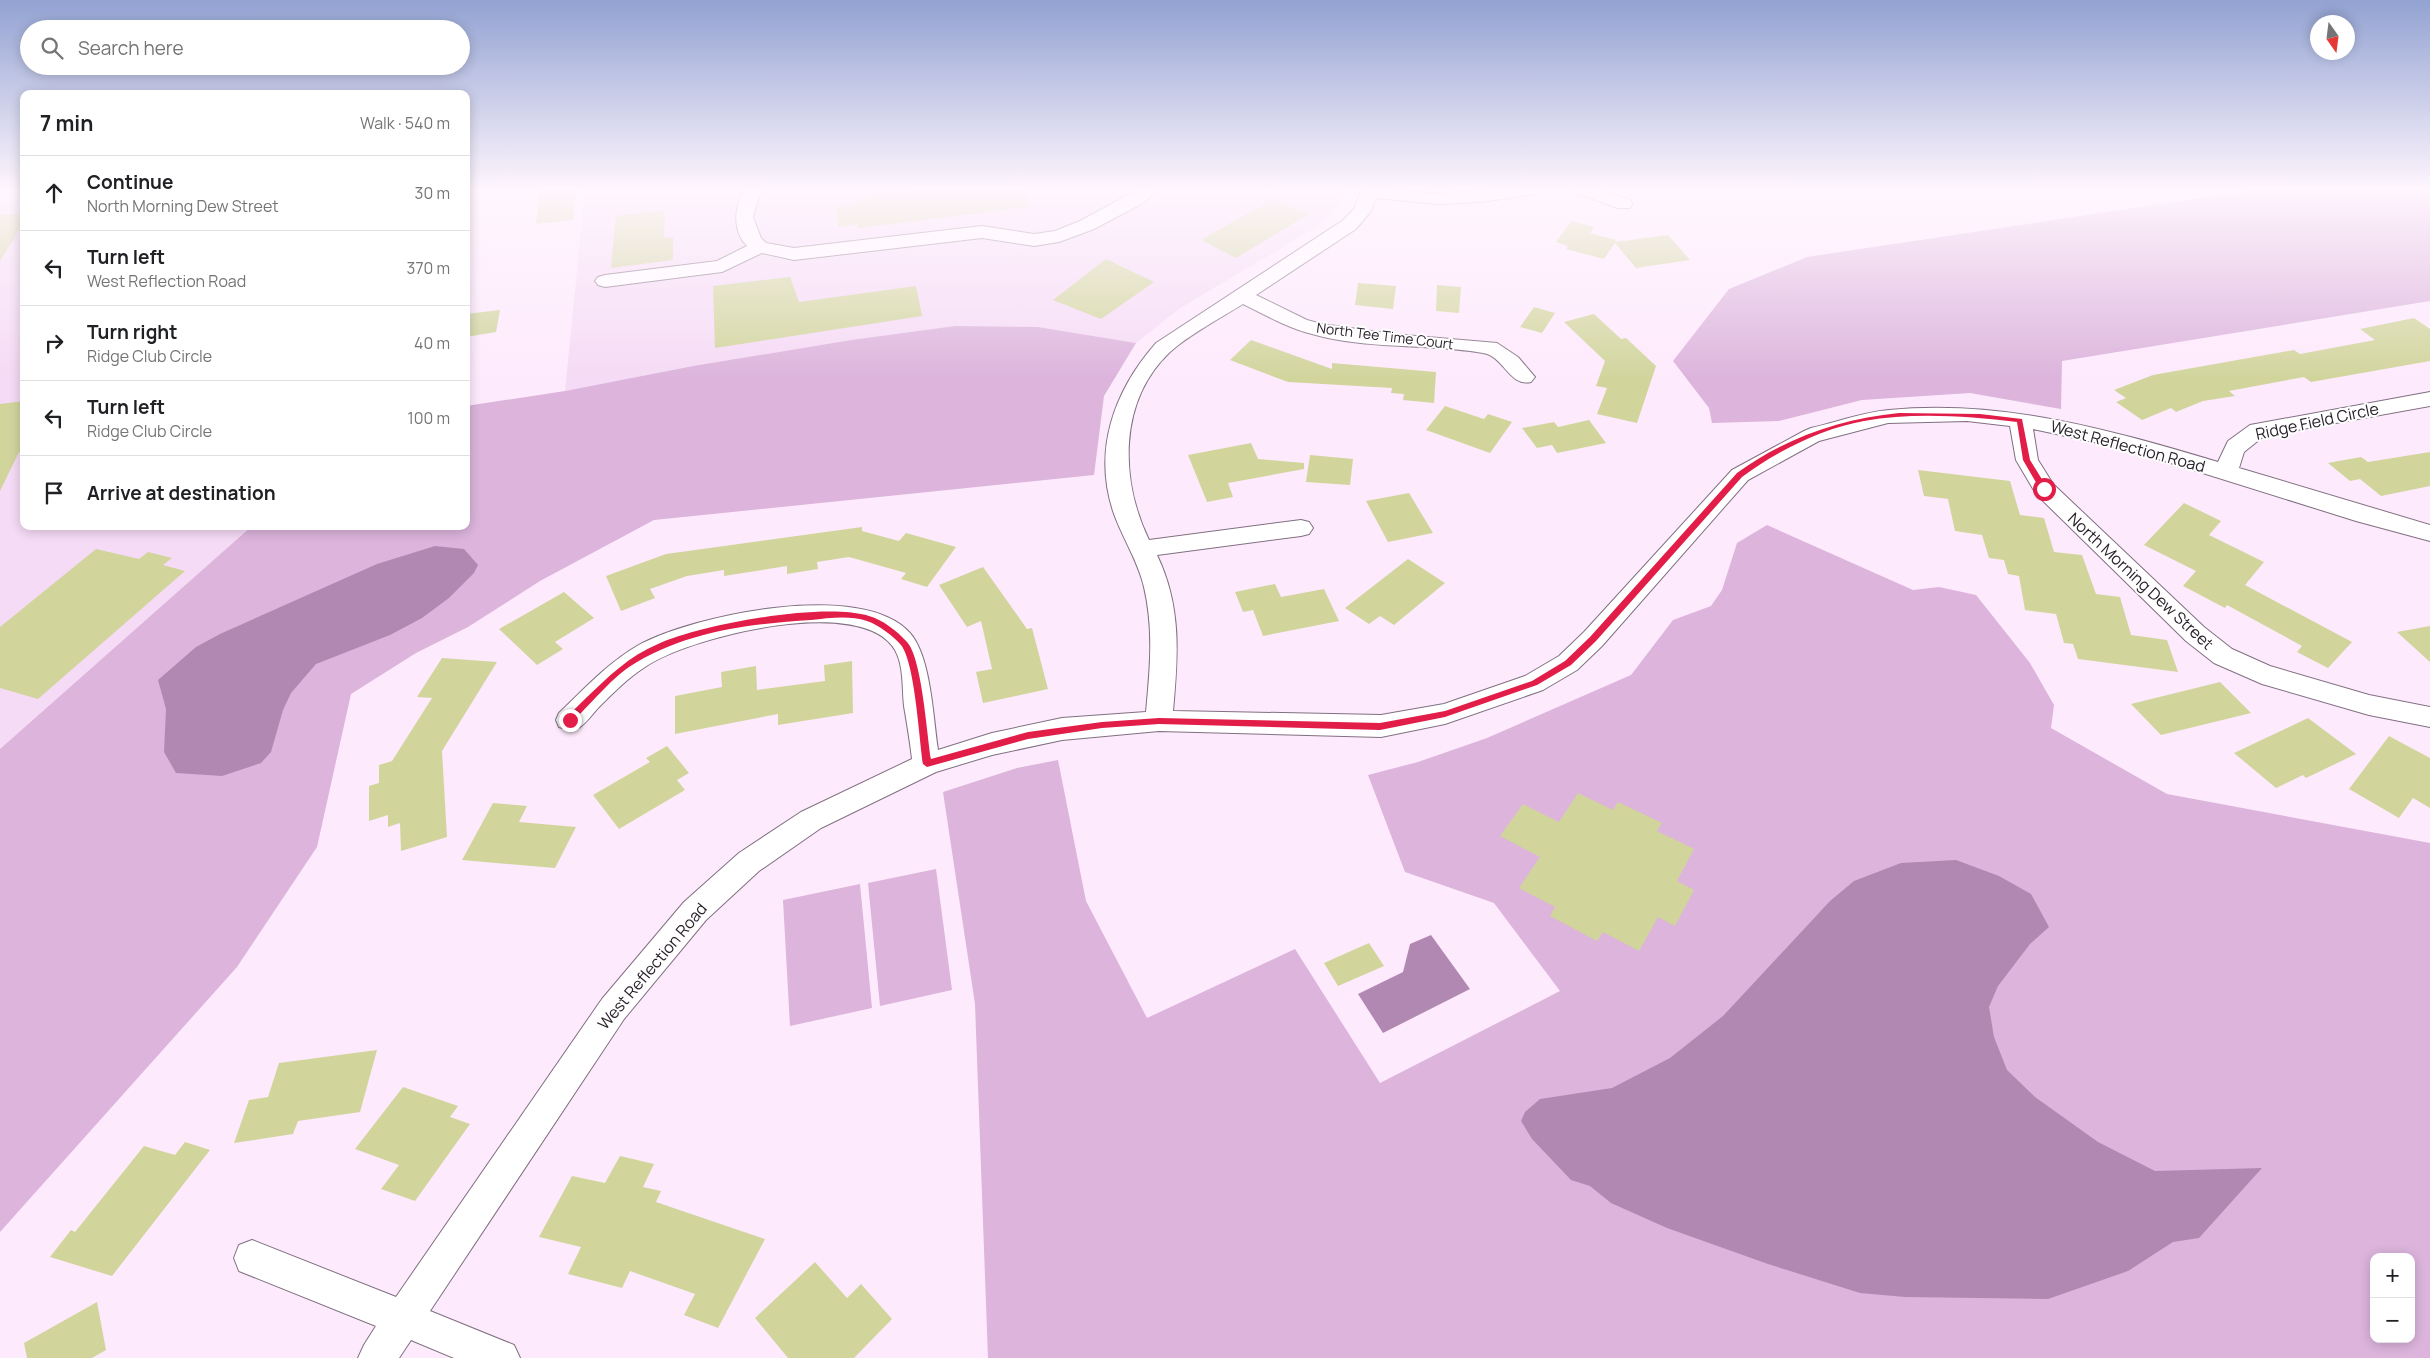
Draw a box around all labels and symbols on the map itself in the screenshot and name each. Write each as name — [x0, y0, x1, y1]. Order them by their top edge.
north arrow — [2310, 15, 2355, 60]
street label: North Tee Time Court — [1316, 318, 1455, 353]
street label: Ridge Field Circle — [2253, 397, 2381, 445]
street label: West Reflection Road — [2048, 415, 2208, 477]
route start — [2033, 478, 2056, 501]
street label: North Morning Dew Street — [2063, 508, 2219, 654]
route end — [559, 709, 582, 732]
street label: West Reflection Road — [592, 898, 712, 1034]

